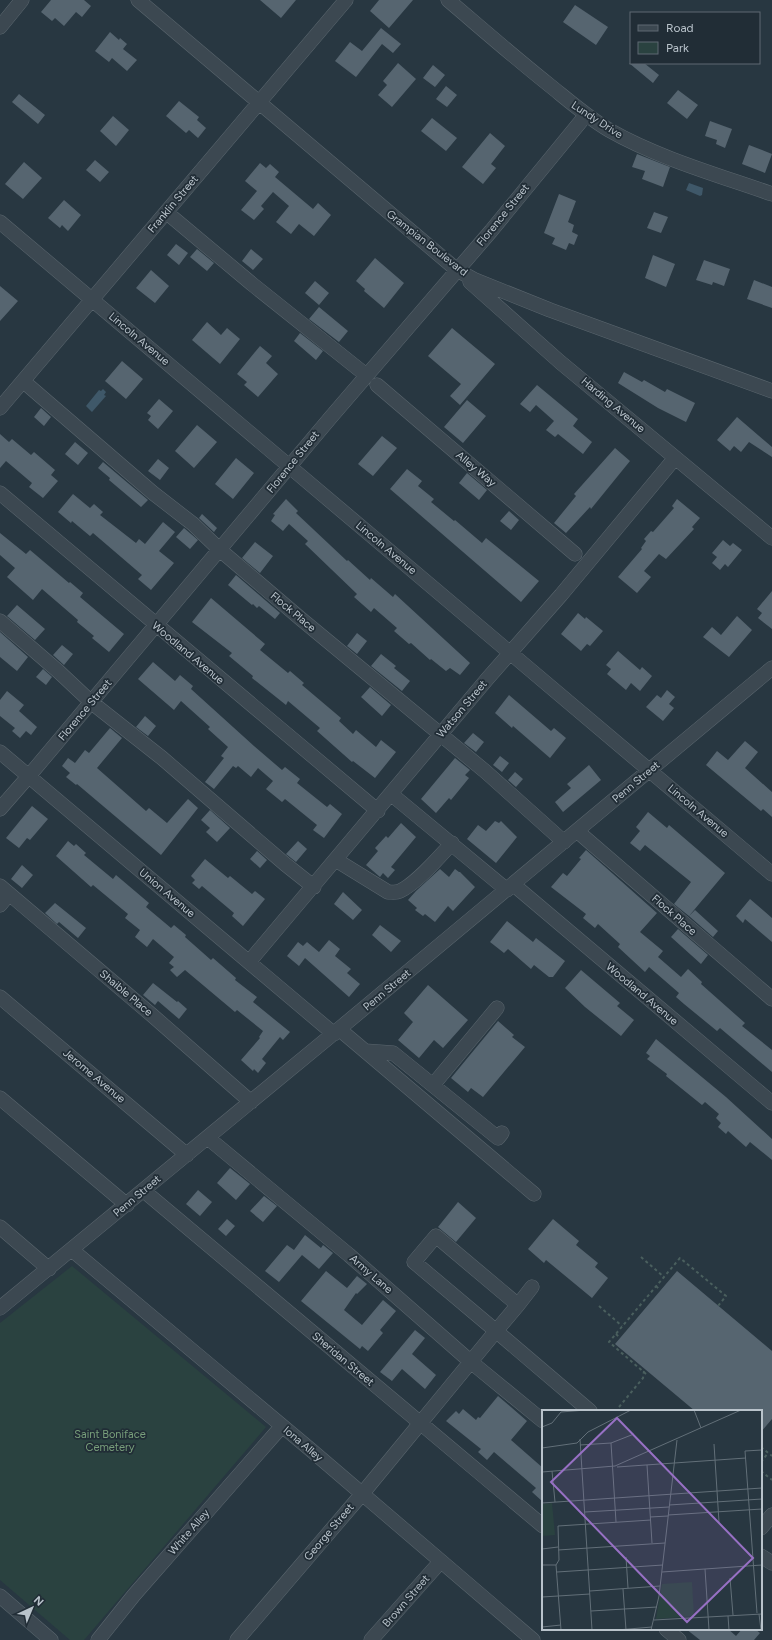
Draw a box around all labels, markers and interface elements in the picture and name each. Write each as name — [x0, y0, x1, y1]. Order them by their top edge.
legend — [630, 12, 760, 64]
text: Road — [666, 21, 694, 35]
text: Park — [666, 41, 689, 55]
street label: Lundy Drive — [569, 99, 625, 141]
street label: Franklin Street — [145, 173, 201, 235]
street label: Florence Street — [474, 181, 532, 249]
street label: Grampian Boulevard — [384, 207, 470, 279]
street label: Lincoln Avenue — [106, 310, 172, 368]
street label: Harding Avenue — [579, 375, 647, 435]
street label: Florence Street — [264, 428, 322, 496]
street label: Alley Way — [453, 449, 499, 490]
street label: Lincoln Avenue — [353, 519, 419, 577]
street label: Flock Place — [268, 589, 318, 635]
street label: Woodland Avenue — [149, 619, 227, 687]
street label: Florence Street — [56, 677, 114, 743]
street label: Watson Street — [434, 678, 490, 740]
street label: Penn Street — [610, 758, 662, 806]
street label: Lincoln Avenue — [665, 782, 731, 840]
street label: Union Avenue — [136, 866, 198, 920]
street label: Flock Place — [649, 892, 699, 938]
street label: Woodland Avenue — [603, 960, 681, 1028]
street label: Penn Street — [361, 966, 413, 1014]
street label: Shaible Place — [97, 967, 155, 1019]
street label: Jerome Avenue — [60, 1046, 128, 1106]
street label: Penn Street — [111, 1172, 163, 1220]
street label: Army Lane — [347, 1252, 395, 1296]
street label: Sheridan Street — [309, 1329, 377, 1389]
inset map — [542, 1410, 762, 1630]
street label: Iona Alley — [281, 1424, 326, 1464]
park label: Saint Boniface Cemetery — [74, 1428, 146, 1454]
street label: George Street — [301, 1501, 357, 1563]
street label: White Alley — [166, 1506, 212, 1557]
street label: Brown Street — [380, 1572, 432, 1630]
north arrow — [12, 1588, 52, 1628]
text: N — [31, 1594, 46, 1609]

